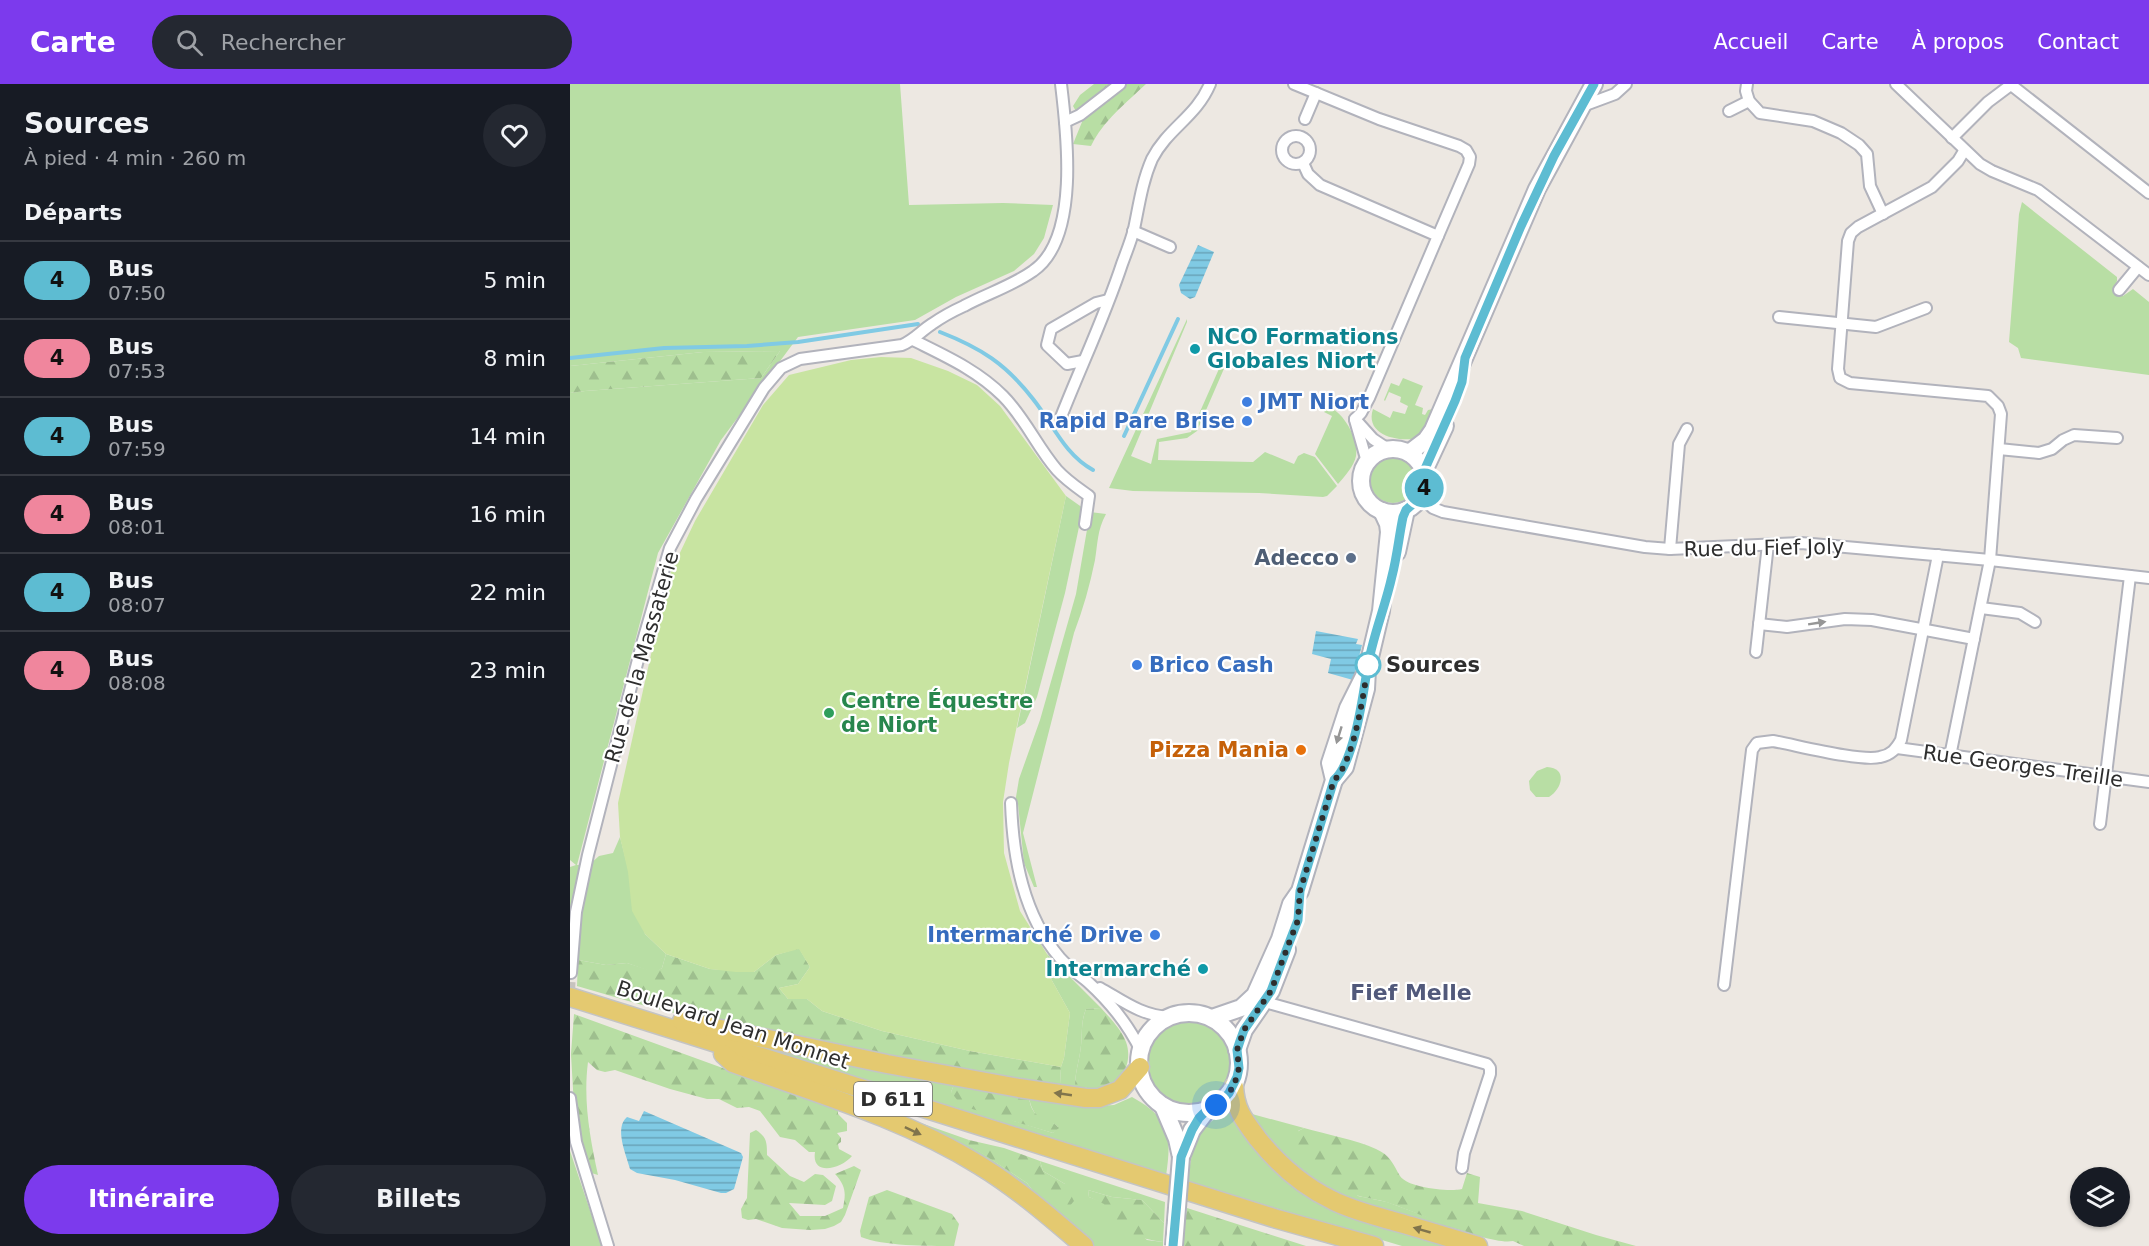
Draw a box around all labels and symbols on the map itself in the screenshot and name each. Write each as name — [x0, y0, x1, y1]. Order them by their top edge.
place label: NCO Formations Globales Niort — [1207, 325, 1399, 373]
marker: NCO Formations Globales Niort — [1188, 342, 1202, 356]
place label: JMT Niort — [1257, 390, 1369, 414]
marker: JMT Niort — [1240, 395, 1254, 409]
place label: Rapid Pare Brise — [1039, 409, 1235, 433]
marker: Rapid Pare Brise — [1240, 414, 1254, 428]
line badge: 4 — [1404, 468, 1444, 508]
street label: Rue du Fief Joly — [1684, 535, 1844, 561]
place label: Adecco — [1254, 546, 1339, 570]
street label: Rue de la Massaterie — [600, 548, 684, 766]
marker: Adecco — [1344, 551, 1358, 565]
one-way arrow — [1808, 619, 1827, 628]
marker: Sources — [1355, 652, 1381, 678]
place label: Brico Cash — [1149, 653, 1274, 677]
place label: Sources — [1386, 653, 1480, 677]
marker: Brico Cash — [1130, 658, 1144, 672]
place label: Centre Équestre de Niort — [841, 688, 1033, 737]
marker: Centre Équestre de Niort — [822, 706, 836, 720]
one-way arrow — [1334, 726, 1343, 744]
place label: Pizza Mania — [1149, 738, 1289, 762]
street label: Rue Georges Treille — [1921, 740, 2125, 792]
marker: Pizza Mania — [1294, 743, 1308, 757]
place label: Intermarché Drive — [927, 923, 1143, 947]
marker: Intermarché Drive — [1148, 928, 1162, 942]
place label: Intermarché — [1046, 957, 1191, 981]
marker: Intermarché — [1196, 962, 1210, 976]
street label: Boulevard Jean Monnet — [613, 976, 853, 1074]
district label: Fief Melle — [1350, 980, 1472, 1005]
road number: D 611 — [854, 1082, 932, 1116]
one-way arrow — [1054, 1090, 1073, 1099]
your location — [1201, 1090, 1231, 1120]
one-way arrow — [905, 1126, 922, 1135]
one-way arrow — [1413, 1224, 1431, 1234]

